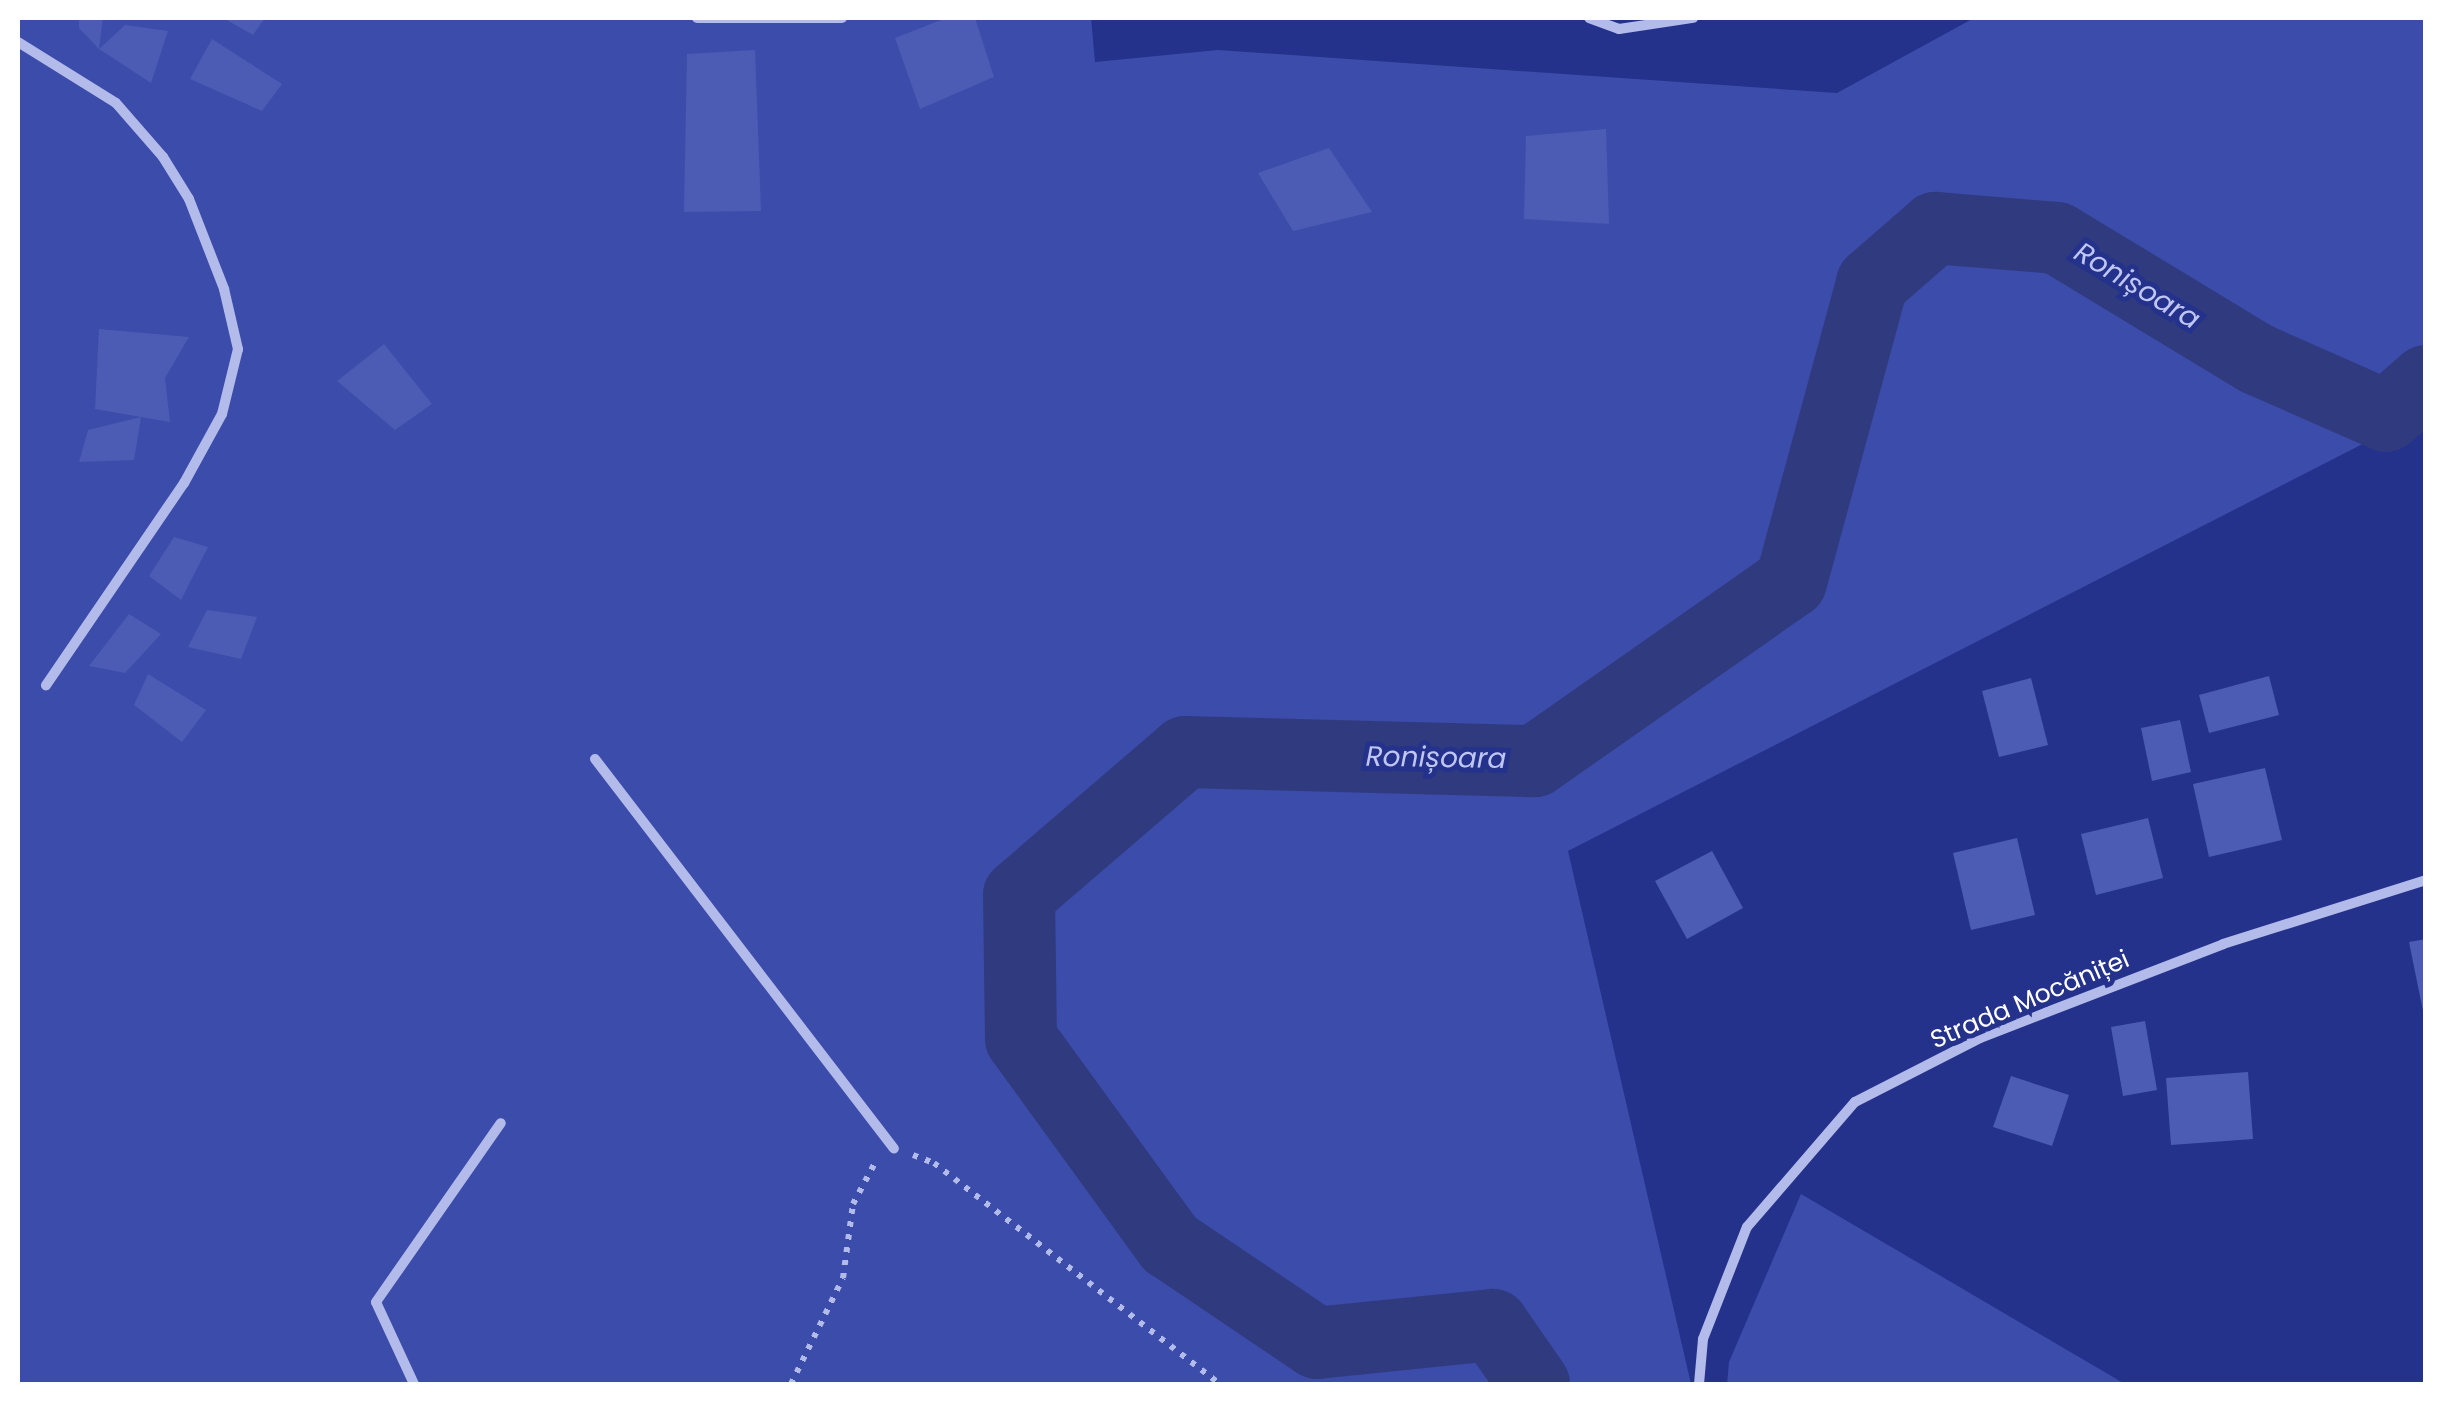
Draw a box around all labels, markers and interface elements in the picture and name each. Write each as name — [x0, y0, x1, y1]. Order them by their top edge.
water label: Ronișoara — [2068, 235, 2206, 337]
water label: Ronișoara — [1365, 740, 1507, 776]
street label: Strada Mocăniței — [1926, 945, 2134, 1055]

